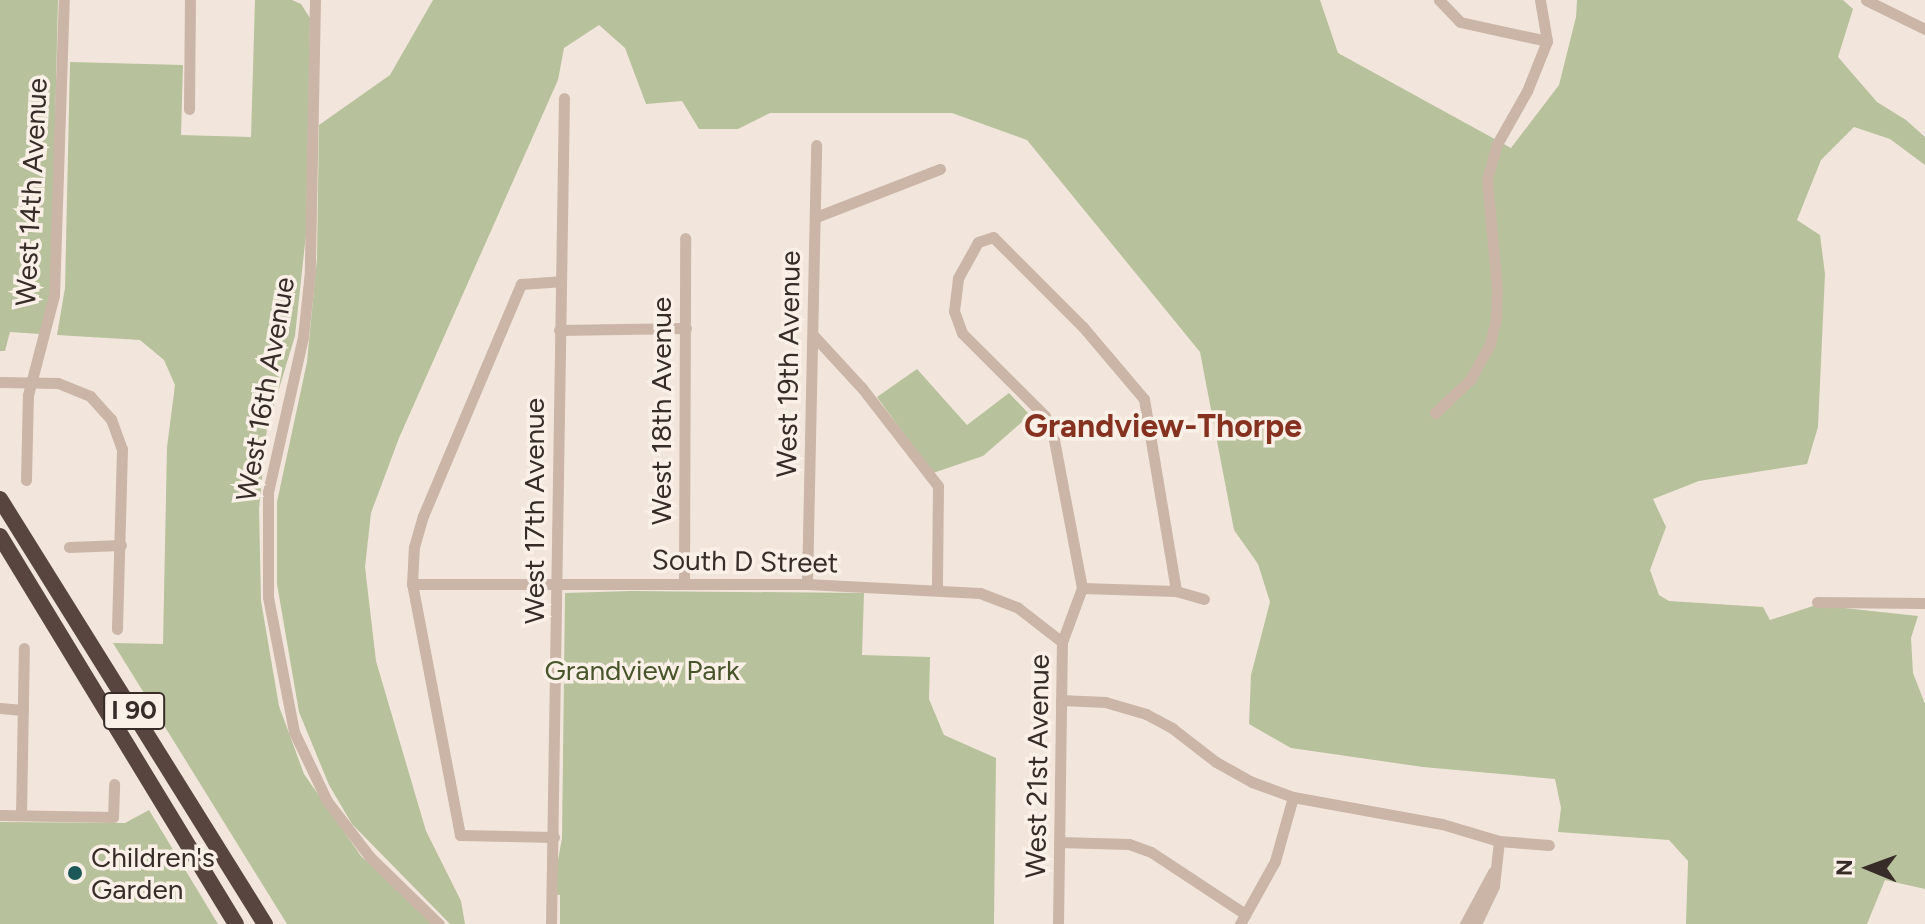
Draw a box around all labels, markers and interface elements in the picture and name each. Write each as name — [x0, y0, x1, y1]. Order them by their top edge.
street label: West 14th Avenue — [8, 77, 54, 307]
street label: West 19th Avenue — [769, 250, 807, 478]
street label: West 16th Avenue — [229, 274, 301, 504]
street label: West 18th Avenue — [644, 297, 678, 525]
street label: West 17th Avenue — [517, 398, 551, 624]
district label: Grandview-Thorpe — [1024, 407, 1302, 445]
street label: South D Street — [651, 543, 839, 579]
park label: Grandview Park — [544, 653, 740, 687]
street label: West 21st Avenue — [1018, 654, 1056, 878]
road number: I 90 — [102, 689, 166, 733]
north arrow — [1829, 828, 1909, 908]
place label: Children's Garden — [91, 840, 215, 906]
text: N — [1831, 859, 1858, 876]
marker: Children's Garden — [66, 864, 84, 882]

